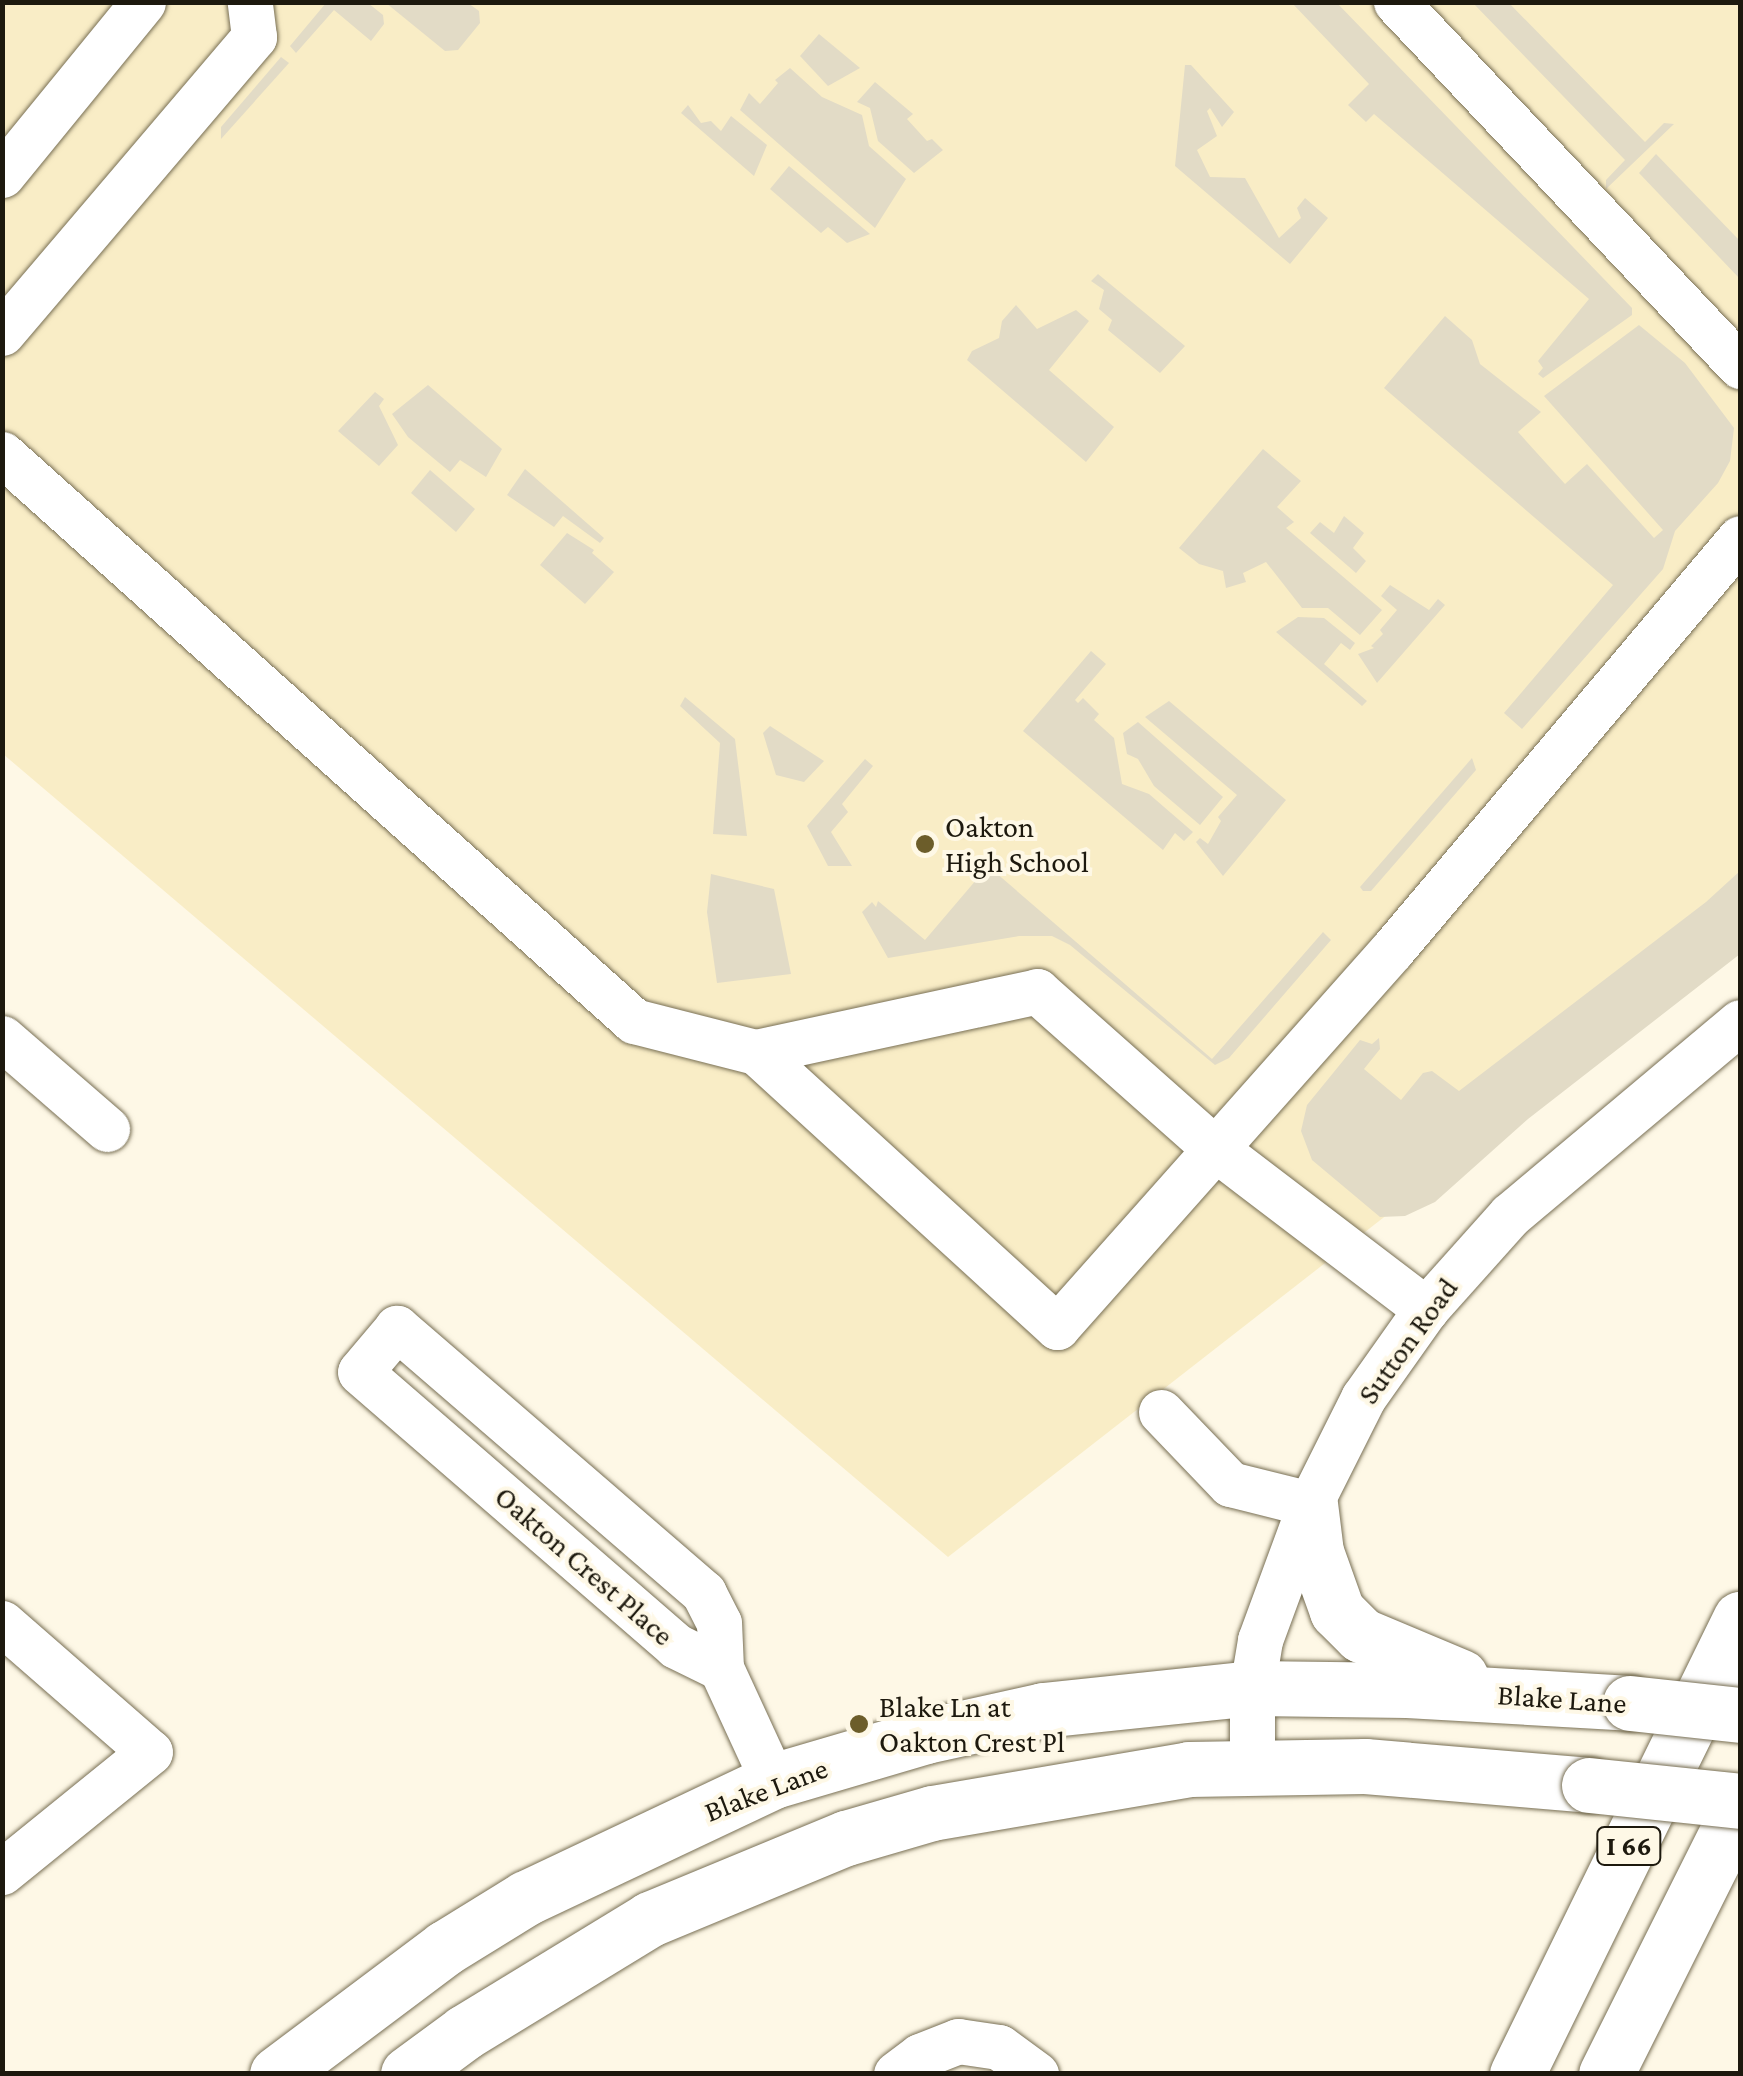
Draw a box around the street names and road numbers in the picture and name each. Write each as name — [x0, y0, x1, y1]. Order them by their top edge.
street label: Sutton Road — [1350, 1271, 1466, 1411]
street label: Oakton Crest Place — [487, 1479, 681, 1653]
street label: Blake Lane — [1496, 1677, 1628, 1721]
street label: Blake Lane — [699, 1750, 833, 1830]
road number: I 66 — [1594, 1823, 1664, 1869]

